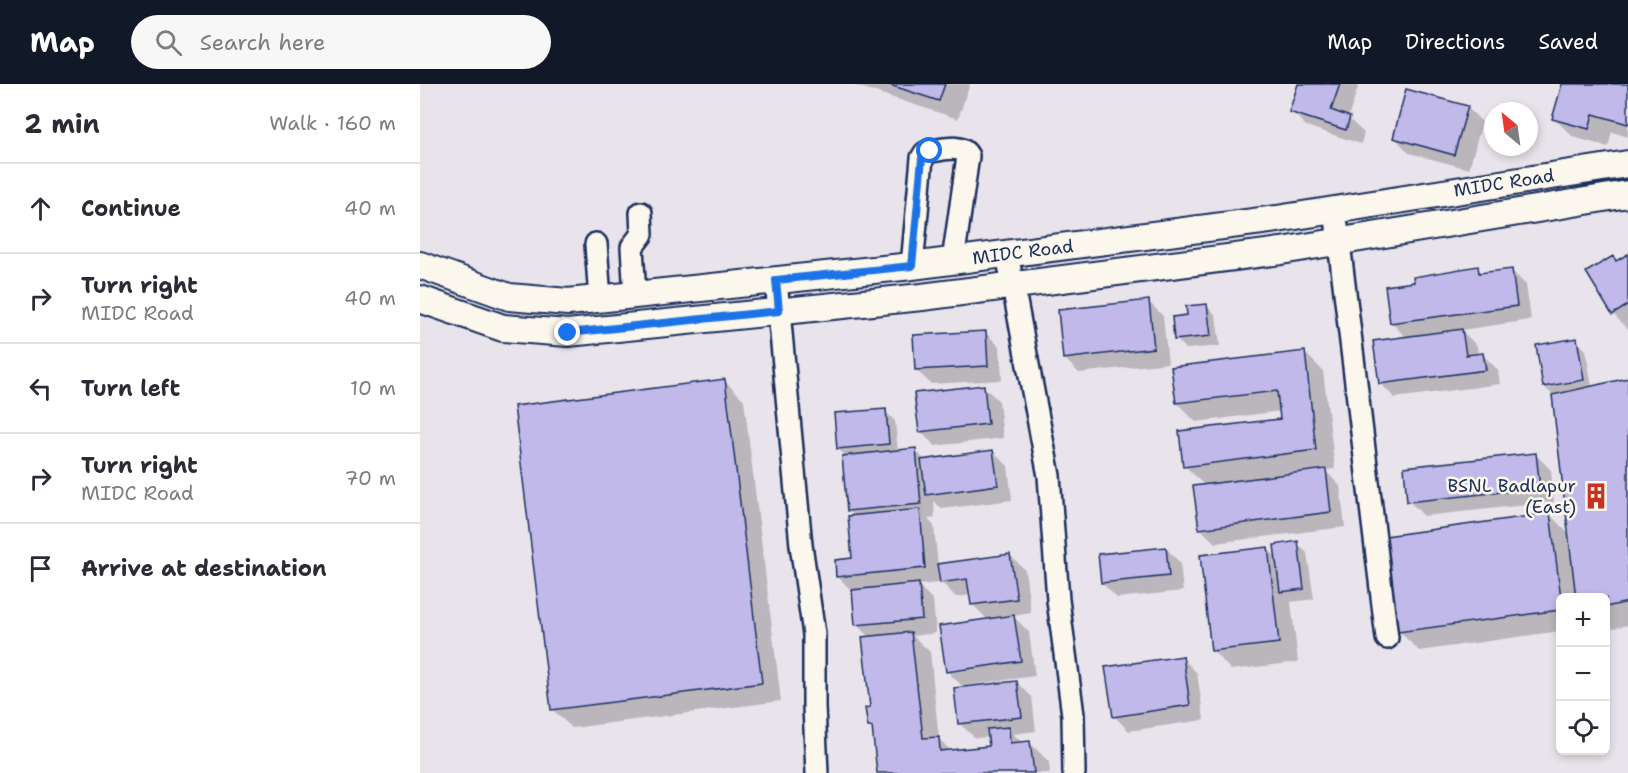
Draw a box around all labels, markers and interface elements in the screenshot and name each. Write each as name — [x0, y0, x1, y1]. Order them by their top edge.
search box — [131, 15, 551, 69]
text: Map — [30, 23, 95, 61]
icon: search — [152, 26, 185, 59]
text: Search here — [200, 28, 325, 57]
text: Map — [1327, 28, 1372, 56]
text: Directions — [1405, 28, 1505, 56]
text: Saved — [1538, 28, 1598, 56]
north arrow — [1484, 102, 1538, 156]
text: 2 min — [24, 106, 100, 141]
text: Walk · 160 m — [269, 110, 396, 136]
route start — [916, 137, 942, 163]
street label: MIDC Road — [1452, 163, 1556, 203]
icon: ahead — [24, 192, 57, 225]
text: Continue — [81, 194, 181, 223]
text: 40 m — [344, 195, 396, 221]
street label: MIDC Road — [971, 234, 1075, 270]
text: Turn right — [81, 271, 198, 300]
icon: right — [24, 282, 57, 315]
text: 40 m — [344, 285, 396, 311]
text: MIDC Road — [81, 300, 194, 326]
route end — [554, 319, 580, 345]
icon: left — [24, 372, 57, 405]
text: Turn left — [81, 374, 180, 403]
text: 10 m — [350, 375, 396, 401]
text: Turn right — [81, 451, 198, 480]
icon: right — [24, 462, 57, 495]
text: 70 m — [344, 465, 396, 491]
place label: BSNL Badlapur (East) — [1447, 474, 1576, 519]
text: MIDC Road — [81, 480, 194, 506]
building icon: BSNL Badlapur (East) — [1581, 481, 1611, 511]
icon: arrive — [24, 552, 57, 585]
text: Arrive at destination — [81, 554, 327, 583]
map controls — [1556, 593, 1610, 755]
button: + — [1556, 593, 1610, 647]
button: − — [1556, 647, 1610, 701]
button: locate — [1556, 701, 1610, 755]

